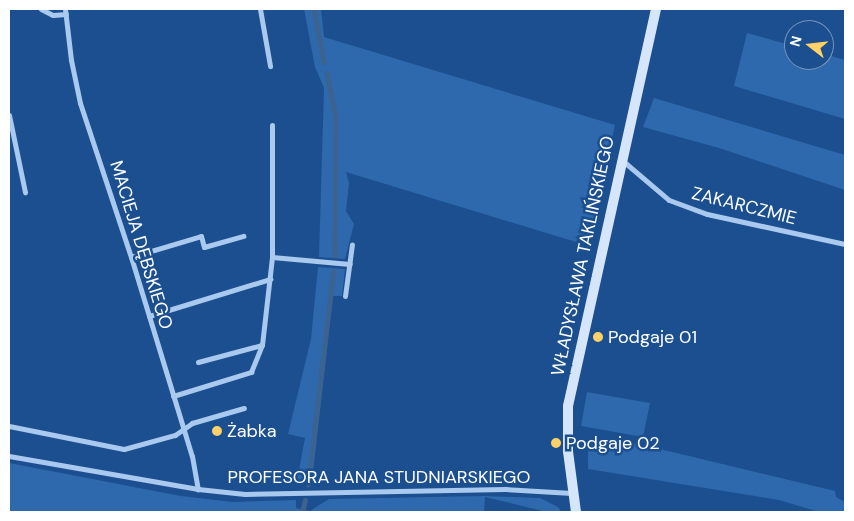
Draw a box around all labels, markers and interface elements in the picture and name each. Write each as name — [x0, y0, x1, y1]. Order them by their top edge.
north arrow — [784, 20, 834, 70]
text: N — [785, 34, 806, 49]
street label: WŁADYSŁAWA TAKLIŃSKIEGO — [547, 134, 619, 378]
street label: MACIEJA DĘBSKIEGO — [105, 158, 177, 332]
street label: ZAKARCZMIE — [689, 183, 799, 229]
place label: Podgaje 01 — [608, 326, 697, 348]
marker: Podgaje 01 — [592, 331, 604, 343]
place label: Żabka — [227, 420, 277, 442]
marker: Żabka — [211, 425, 223, 437]
place label: Podgaje 02 — [566, 432, 660, 454]
marker: Podgaje 02 — [550, 437, 562, 449]
street label: PROFESORA JANA STUDNIARSKIEGO — [228, 466, 530, 488]

